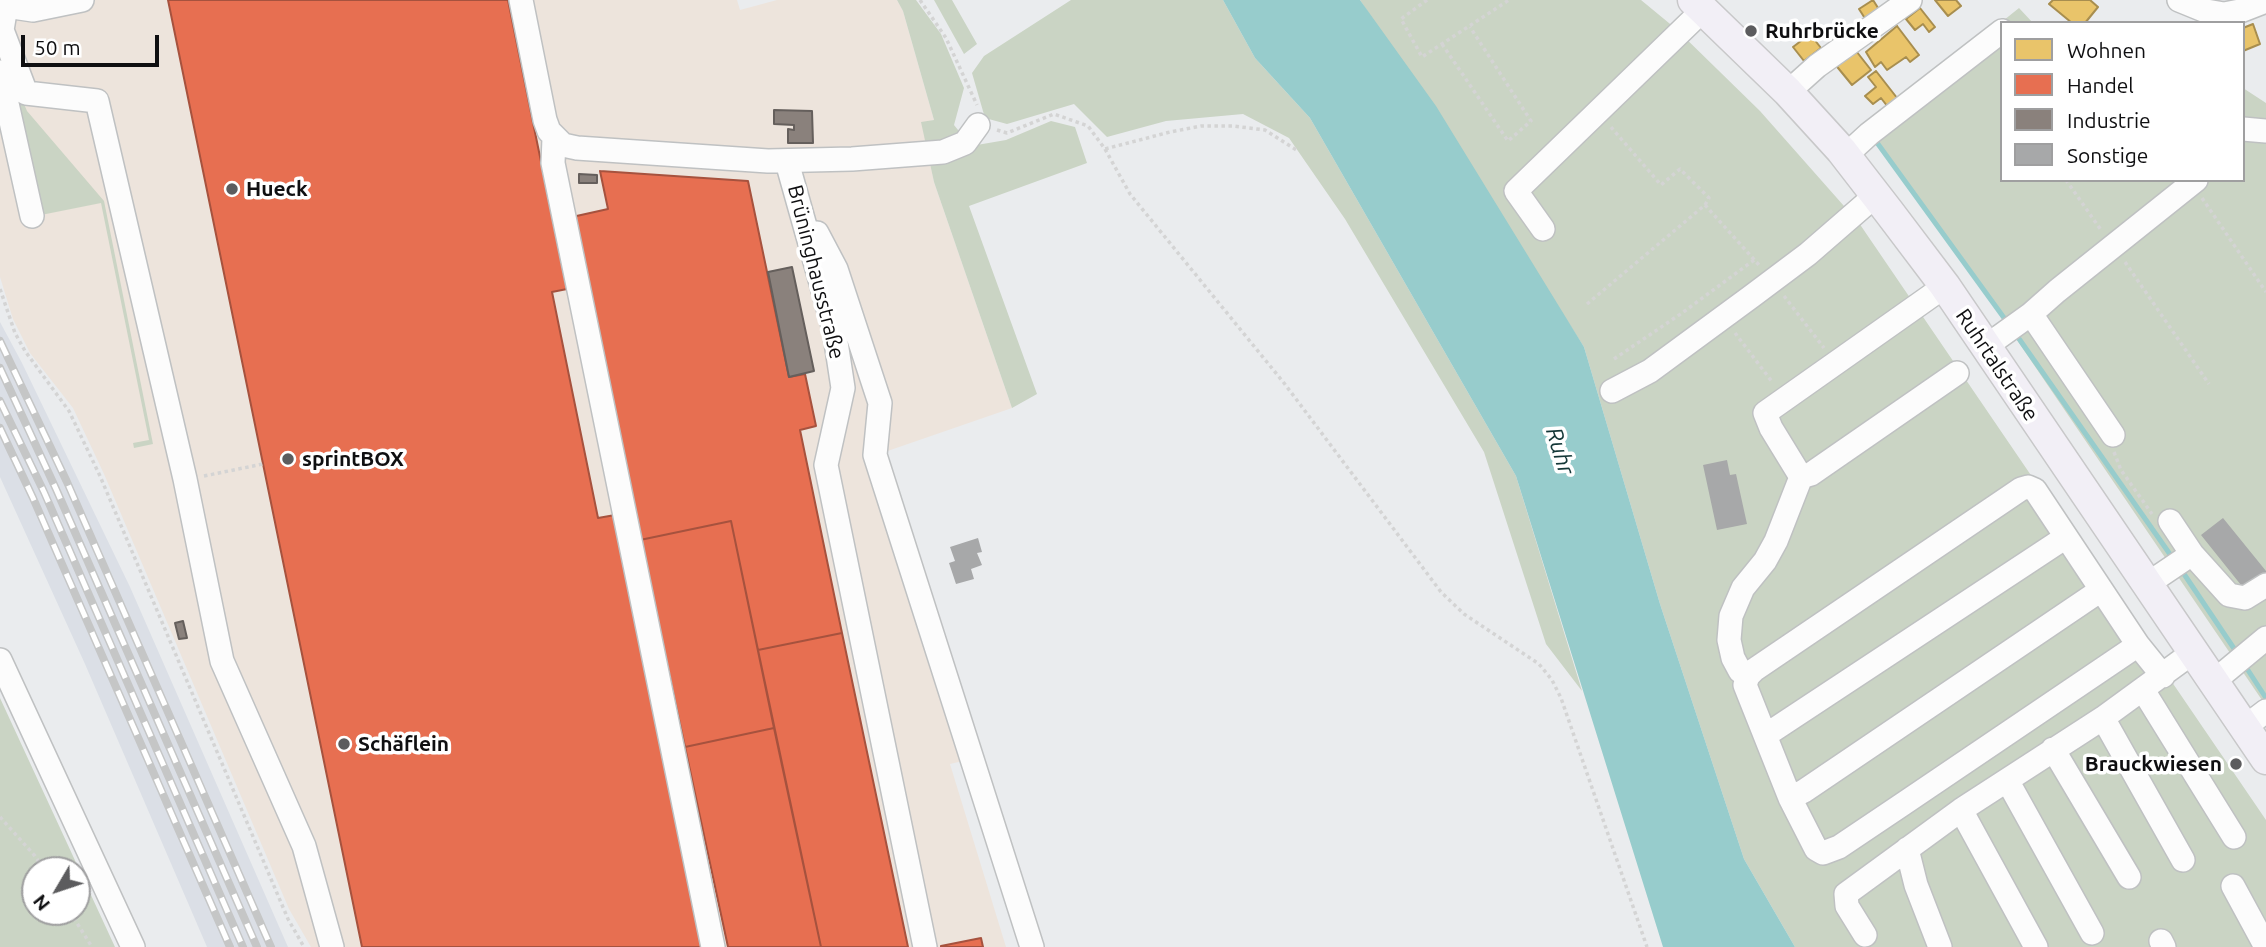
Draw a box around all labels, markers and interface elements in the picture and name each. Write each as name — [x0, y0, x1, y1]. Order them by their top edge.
place label: Ruhrbrücke — [1765, 18, 1879, 44]
scale bar — [24, 21, 163, 65]
legend — [2000, 21, 2245, 182]
marker: Ruhrbrücke — [1743, 23, 1759, 39]
text: 50 m — [34, 35, 81, 59]
text: Wohnen — [2067, 38, 2146, 62]
text: Handel — [2067, 73, 2134, 97]
text: Industrie — [2067, 108, 2151, 132]
text: Sonstige — [2067, 143, 2148, 167]
place label: Hueck — [246, 176, 308, 202]
marker: Hueck — [224, 181, 240, 197]
street label: Brüninghausstraße — [782, 182, 850, 362]
street label: Ruhrtalstraße — [1950, 304, 2044, 426]
water label: Ruhr — [1540, 424, 1580, 478]
place label: sprintBOX — [302, 446, 404, 472]
marker: sprintBOX — [280, 451, 296, 467]
place label: Schäflein — [358, 731, 449, 757]
marker: Schäflein — [336, 736, 352, 752]
place label: Brauckwiesen — [2085, 751, 2222, 777]
marker: Brauckwiesen — [2228, 756, 2244, 772]
north arrow — [21, 856, 91, 926]
text: N — [28, 891, 54, 915]

